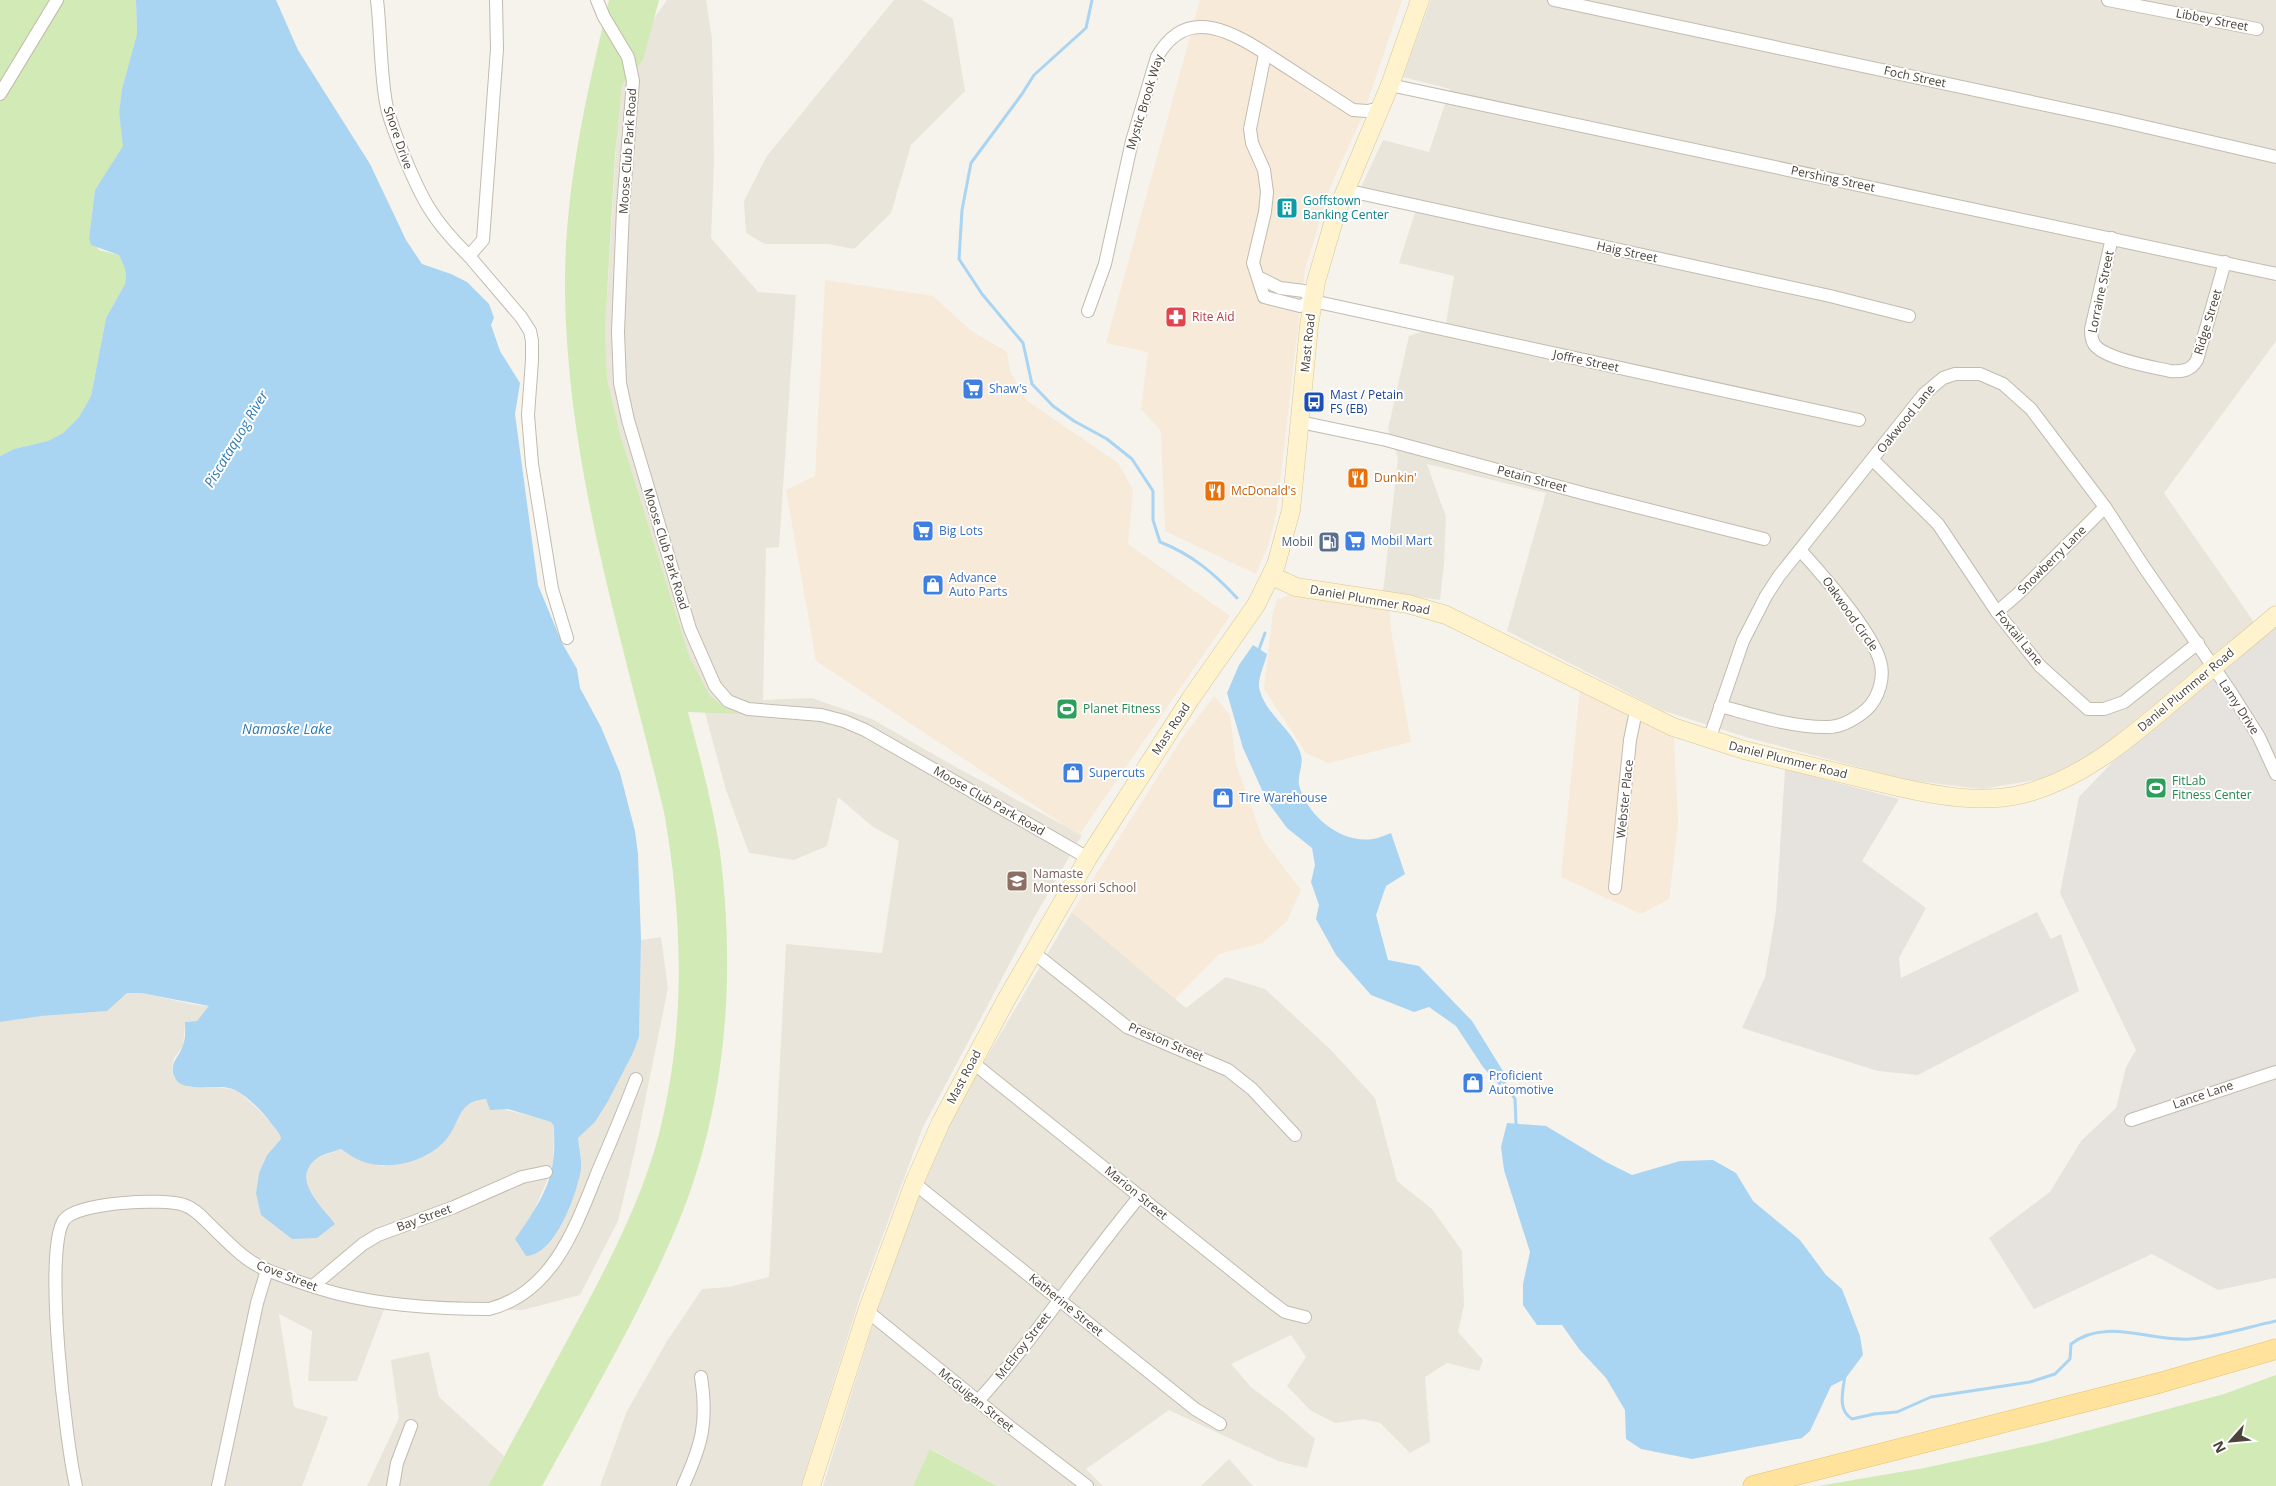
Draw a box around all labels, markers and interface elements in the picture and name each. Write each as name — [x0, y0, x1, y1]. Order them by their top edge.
street label: Libbey Street — [2174, 4, 2250, 35]
street label: Mystic Brook Way — [1122, 51, 1167, 152]
street label: Foch Street — [1882, 62, 1948, 91]
street label: Moose Club Park Road — [615, 87, 640, 214]
street label: Shore Drive — [380, 104, 417, 172]
street label: Pershing Street — [1790, 161, 1877, 196]
place label: Goffstown Banking Center — [1303, 192, 1389, 223]
building icon: Goffstown Banking Center — [1275, 196, 1299, 220]
street label: Haig Street — [1595, 237, 1659, 266]
street label: Lorraine Street — [2083, 249, 2118, 335]
street label: Ridge Street — [2190, 287, 2226, 357]
pharmacy icon: Rite Aid — [1164, 305, 1188, 329]
place label: Rite Aid — [1192, 308, 1235, 325]
street label: Mast Road — [1296, 313, 1319, 373]
street label: Joffre Street — [1551, 345, 1621, 376]
supermarket icon: Shaw's — [961, 377, 985, 401]
place label: Shaw's — [989, 380, 1028, 397]
street label: Oakwood Lane — [1873, 381, 1939, 456]
water label: Piscataquog River — [199, 386, 272, 491]
place label: Mast / Petain FS (EB) — [1330, 386, 1403, 417]
bus stop icon: Mast / Petain FS (EB) — [1302, 390, 1326, 414]
street label: Petain Street — [1495, 461, 1569, 496]
restaurant icon: Dunkin' — [1346, 466, 1370, 490]
place label: Dunkin' — [1374, 469, 1417, 486]
restaurant icon: McDonald's — [1203, 479, 1227, 503]
place label: McDonald's — [1231, 482, 1296, 499]
street label: Moose Club Park Road — [640, 486, 693, 612]
supermarket icon: Big Lots — [911, 519, 935, 543]
street label: Snowberry Lane — [2014, 521, 2090, 598]
place label: Big Lots — [939, 522, 983, 539]
supermarket icon: Mobil Mart — [1343, 529, 1367, 553]
fuel station icon: Mobil — [1317, 530, 1341, 554]
place label: Mobil Mart — [1371, 532, 1432, 549]
place label: Mobil — [1282, 533, 1313, 550]
place label: Advance Auto Parts — [949, 569, 1008, 600]
shop icon: Advance Auto Parts — [921, 573, 945, 597]
street label: Oakwood Circle — [1818, 573, 1883, 655]
street label: Daniel Plummer Road — [1309, 581, 1432, 618]
street label: Foxtail Lane — [1992, 606, 2047, 669]
street label: Daniel Plummer Road — [2134, 644, 2238, 735]
street label: Lamy Drive — [2215, 676, 2264, 738]
sports icon: Planet Fitness — [1055, 697, 1079, 721]
street label: Mast Road — [1147, 699, 1194, 758]
place label: Planet Fitness — [1083, 700, 1161, 717]
water label: Namaske Lake — [242, 719, 332, 738]
street label: Daniel Plummer Road — [1727, 737, 1849, 783]
street label: Webster Place — [1612, 758, 1637, 839]
shop icon: Supercuts — [1061, 761, 1085, 785]
street label: Moose Club Park Road — [930, 762, 1048, 839]
place label: Supercuts — [1089, 764, 1145, 781]
place label: FitLab Fitness Center — [2172, 772, 2252, 803]
sports icon: FitLab Fitness Center — [2144, 776, 2168, 800]
shop icon: Tire Warehouse — [1211, 786, 1235, 810]
place label: Tire Warehouse — [1239, 789, 1327, 806]
place label: Namaste Montessori School — [1033, 865, 1136, 896]
school or university icon: Namaste Montessori School — [1005, 869, 1029, 893]
street label: Preston Street — [1126, 1018, 1206, 1065]
street label: Mast Road — [942, 1047, 985, 1107]
place label: Proficient Automotive — [1489, 1067, 1554, 1098]
shop icon: Proficient Automotive — [1461, 1071, 1485, 1095]
street label: Lance Lane — [2170, 1076, 2236, 1113]
street label: Marion Street — [1101, 1162, 1171, 1223]
street label: Bay Street — [394, 1200, 454, 1235]
street label: Cove Street — [254, 1256, 320, 1295]
street label: Katherine Street — [1026, 1269, 1107, 1340]
street label: McElroy Street — [991, 1309, 1054, 1383]
street label: McGuigan Street — [935, 1364, 1018, 1435]
north arrow — [2206, 1416, 2256, 1466]
text: N — [2208, 1438, 2230, 1457]

